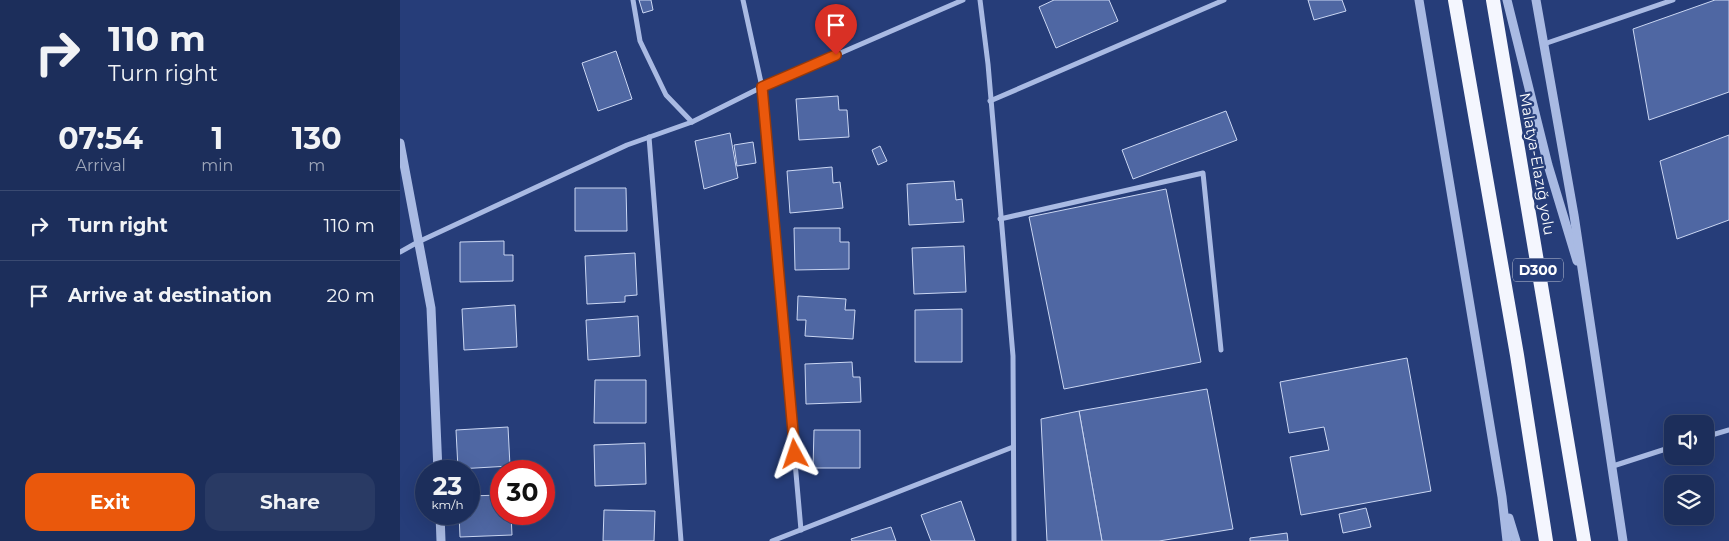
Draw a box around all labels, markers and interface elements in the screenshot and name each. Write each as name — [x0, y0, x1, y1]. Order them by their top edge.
pin — [815, 4, 857, 55]
icon: arrive — [822, 11, 850, 39]
text: 110 m — [108, 17, 206, 60]
icon: right — [25, 20, 90, 85]
text: Turn right — [108, 60, 218, 87]
street label: Malatya-Elazığ yolu — [1516, 91, 1559, 237]
text: 07:54 — [58, 120, 143, 157]
text: 1 — [211, 120, 223, 157]
text: 130 — [292, 120, 342, 157]
text: Arrival — [75, 156, 126, 175]
text: min — [201, 156, 233, 175]
text: m — [308, 156, 325, 175]
icon: right — [25, 212, 53, 240]
text: Turn right — [68, 214, 168, 237]
text: 110 m — [324, 214, 375, 237]
road number: D300 — [1513, 258, 1563, 282]
icon: arrive — [25, 282, 53, 310]
text: Arrive at destination — [68, 284, 272, 307]
text: 20 m — [327, 284, 375, 307]
map controls — [1664, 415, 1714, 525]
button: sound — [1664, 415, 1714, 465]
position arrow — [768, 427, 820, 479]
speed limit sign: 30 — [490, 460, 555, 525]
text: 23 — [433, 471, 462, 501]
button: Exit — [25, 473, 195, 531]
button: Share — [205, 473, 375, 531]
button: layers — [1664, 475, 1714, 525]
text: km/h — [431, 497, 464, 512]

